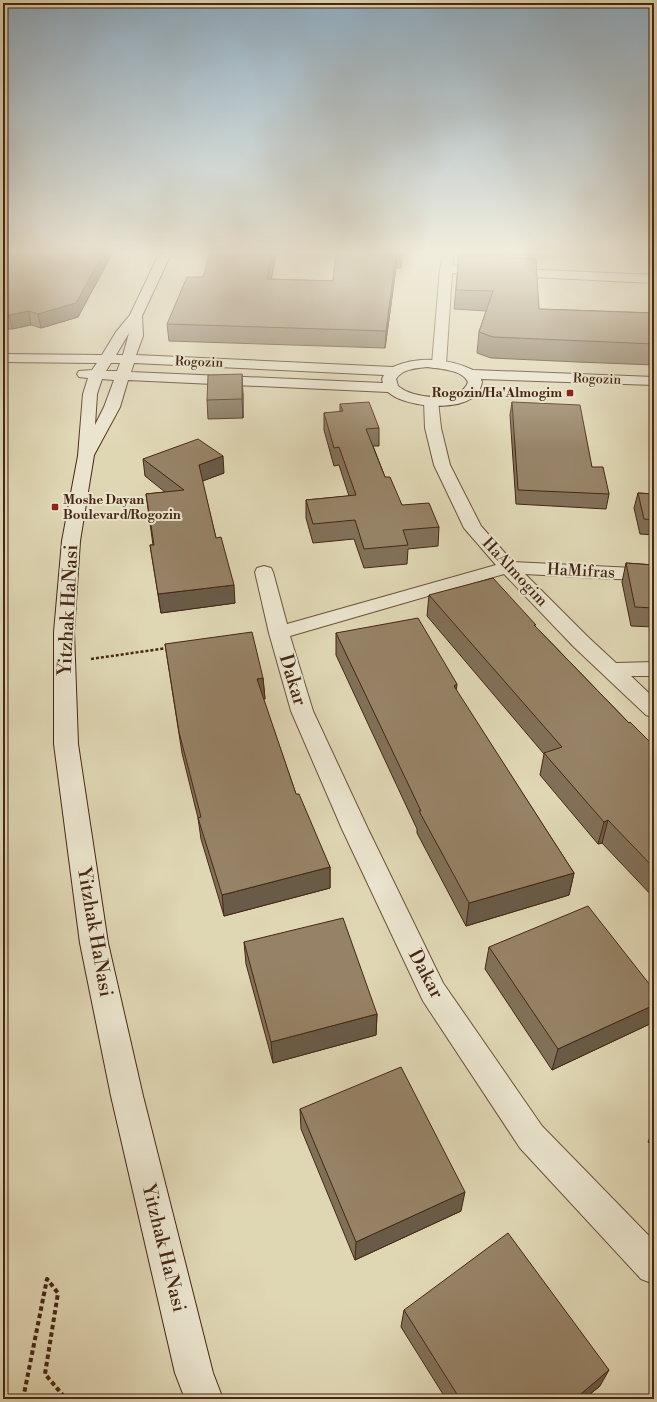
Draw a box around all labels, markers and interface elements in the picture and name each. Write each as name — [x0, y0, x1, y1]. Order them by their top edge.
street label: Rogozin — [174, 353, 224, 371]
street label: Rogozin — [572, 370, 622, 388]
place label: Rogozin/Ha'Almogim — [432, 385, 562, 401]
marker: Rogozin/Ha'Almogim — [565, 388, 575, 398]
place label: Moshe Dayan Boulevard/Rogozin — [63, 492, 181, 523]
marker: Moshe Dayan Boulevard/Rogozin — [50, 502, 60, 512]
street label: HaAlmogim — [478, 533, 552, 611]
street label: Yitzhak HaNasi — [53, 544, 83, 677]
street label: HaMifras — [546, 559, 616, 583]
street label: Dakar — [274, 651, 312, 709]
street label: Yitzhak HaNasi — [72, 864, 118, 999]
street label: Dakar — [403, 945, 449, 1003]
street label: Yitzhak HaNasi — [136, 1180, 192, 1315]

